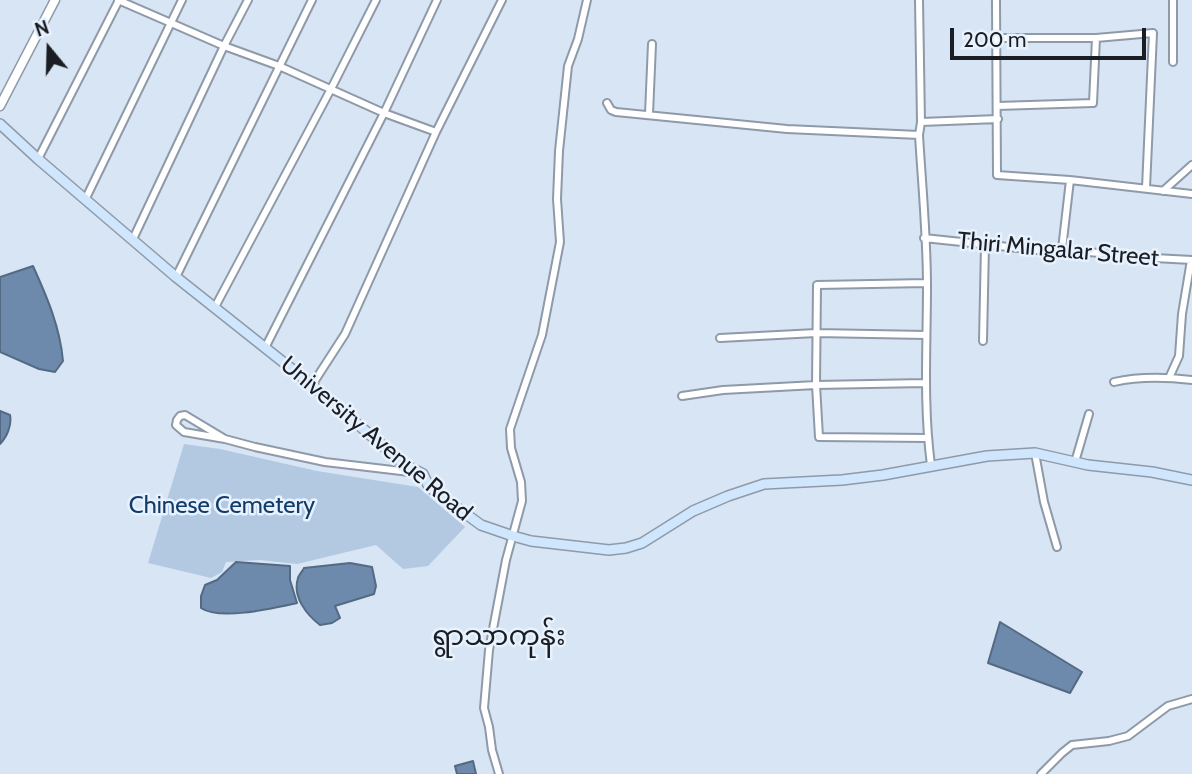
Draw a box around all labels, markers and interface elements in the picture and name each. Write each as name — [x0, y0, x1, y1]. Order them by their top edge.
north arrow — [14, 14, 84, 84]
scale bar — [954, 14, 1150, 58]
text: N — [32, 16, 52, 42]
text: 200 m — [963, 27, 1026, 52]
street label: Thiri Mingalar Street — [956, 227, 1160, 273]
street label: University Avenue Road — [274, 350, 478, 528]
park label: Chinese Cemetery — [129, 492, 315, 520]
district label: ရွာသာကုန်း — [432, 620, 566, 654]

